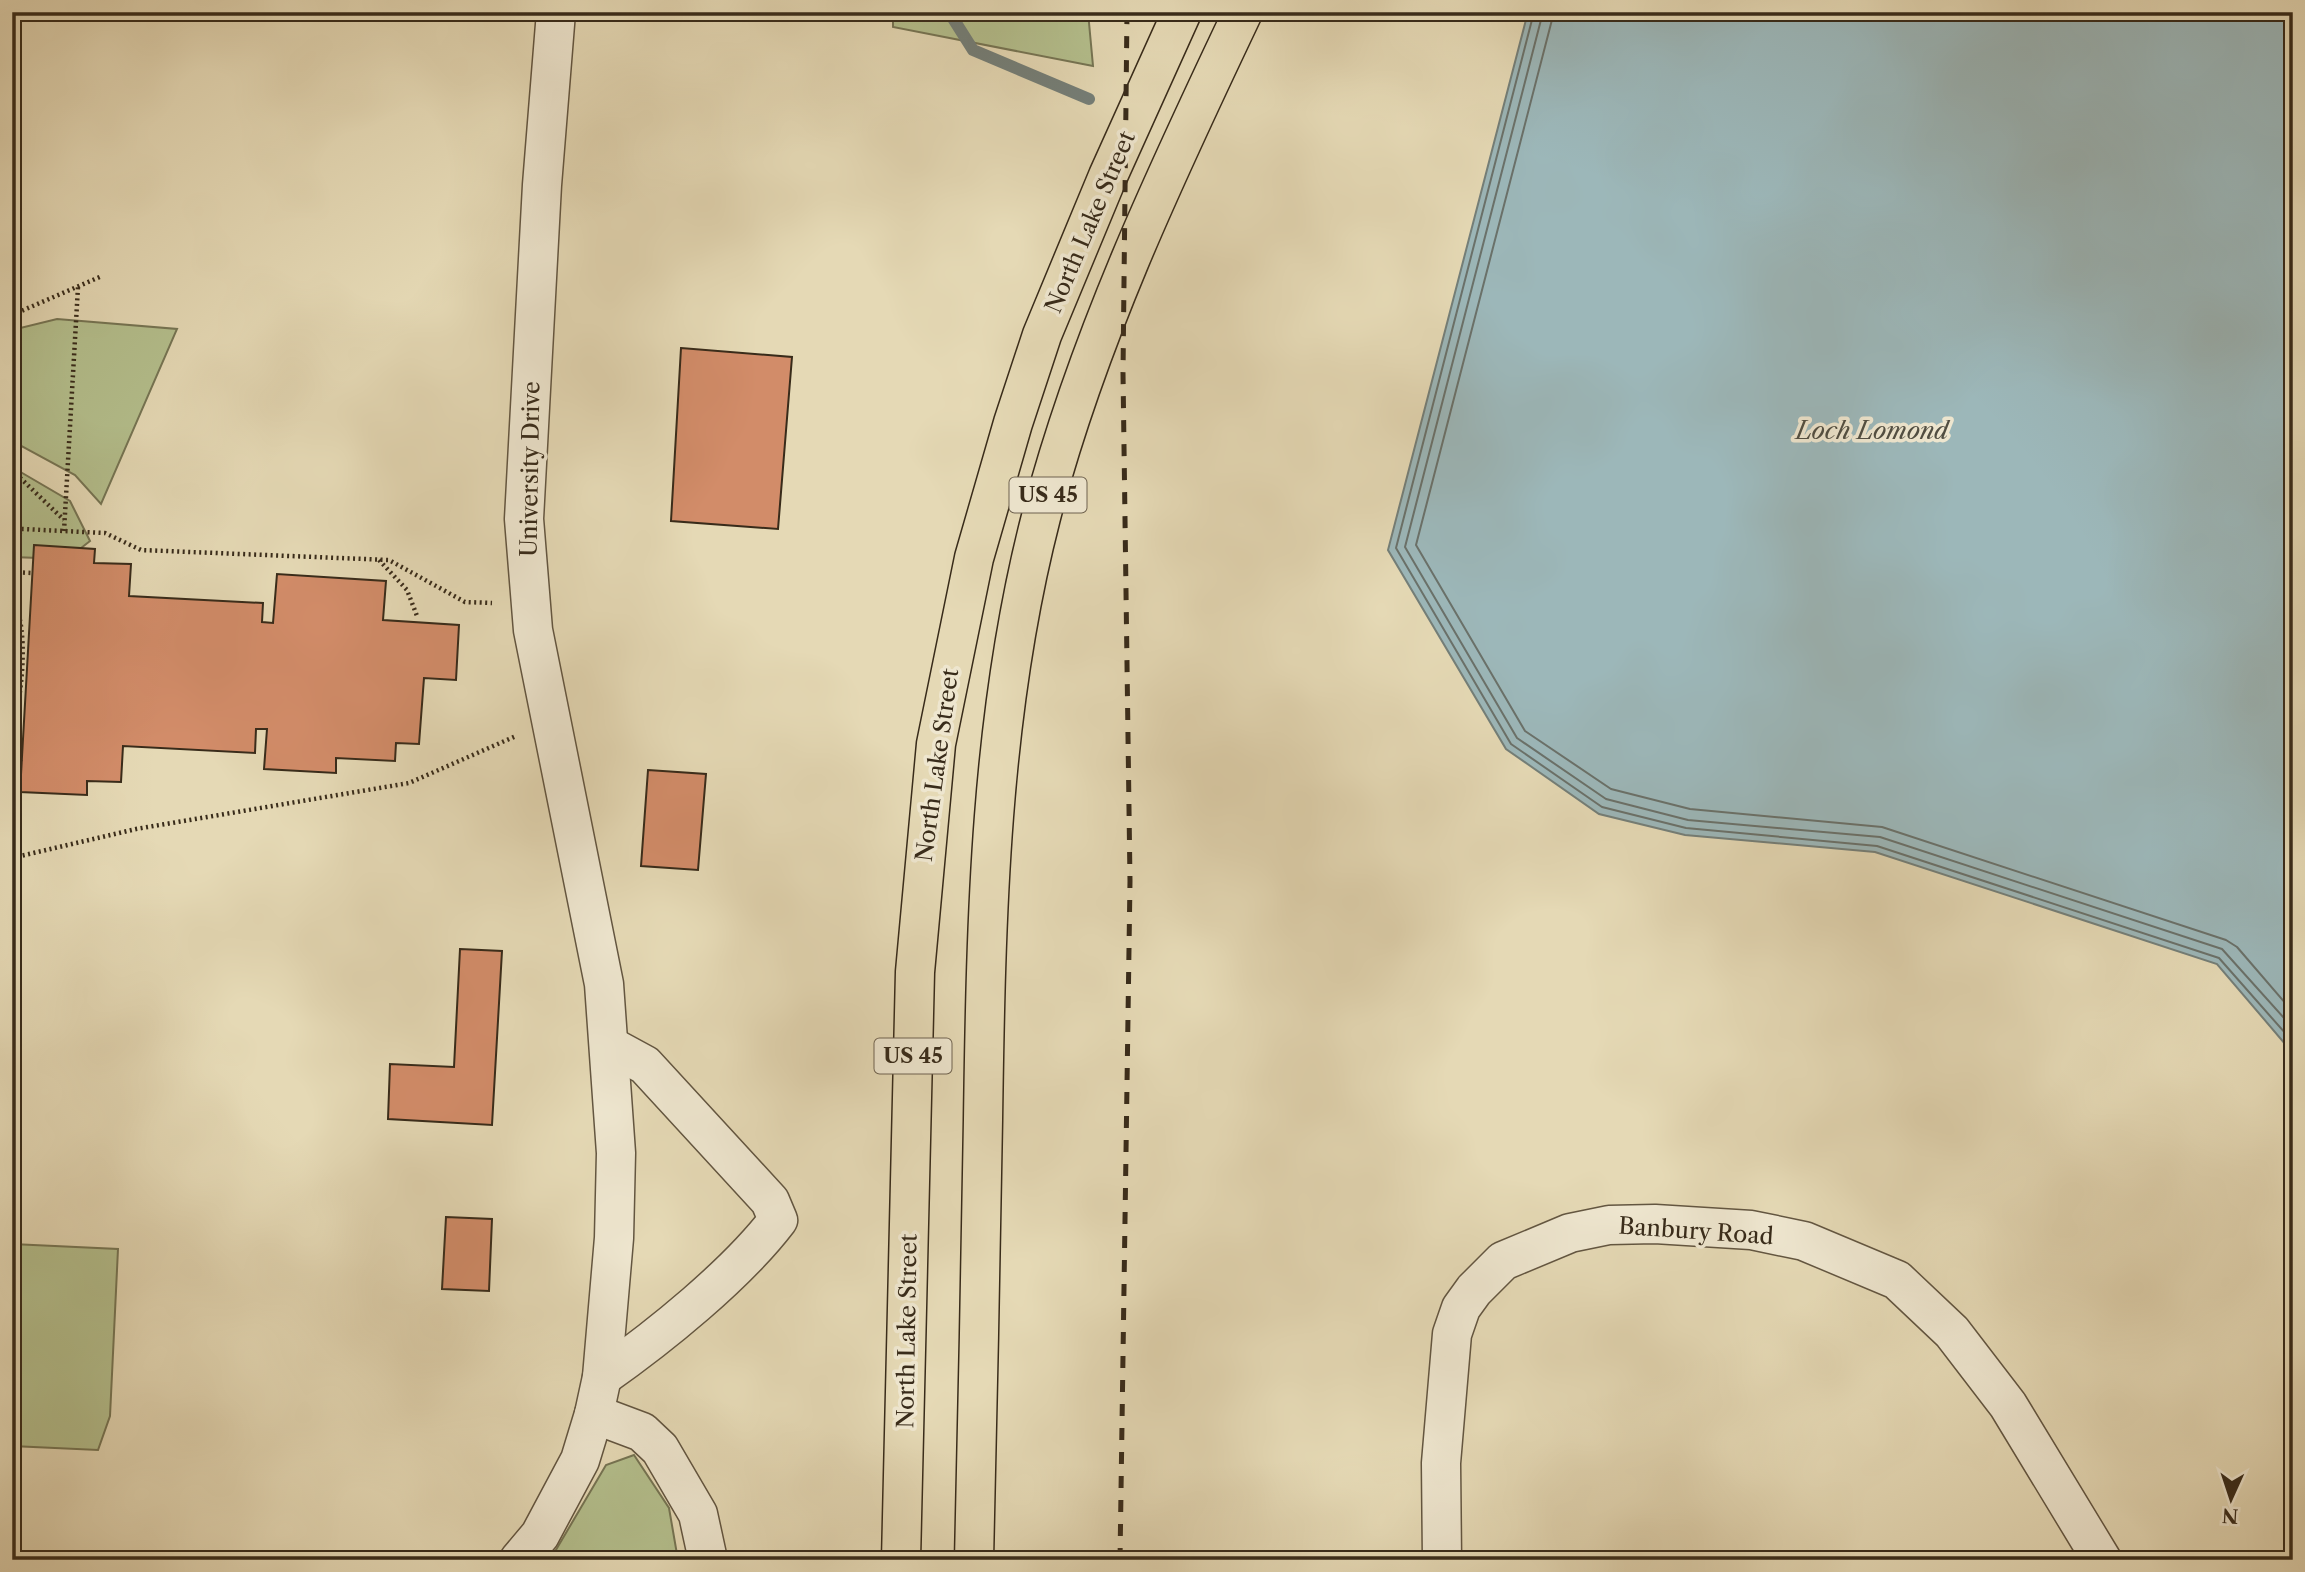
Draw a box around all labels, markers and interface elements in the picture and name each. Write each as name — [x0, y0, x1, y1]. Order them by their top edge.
street label: North Lake Street — [1039, 127, 1141, 317]
street label: University Drive — [514, 381, 546, 557]
water label: Loch Lomond — [1794, 416, 1951, 445]
road number: US 45 — [1010, 477, 1086, 512]
street label: North Lake Street — [910, 667, 964, 863]
road number: US 45 — [874, 1038, 951, 1074]
street label: Banbury Road — [1618, 1212, 1774, 1250]
street label: North Lake Street — [891, 1233, 923, 1429]
north arrow — [2196, 1464, 2266, 1534]
text: N — [2221, 1504, 2239, 1527]

